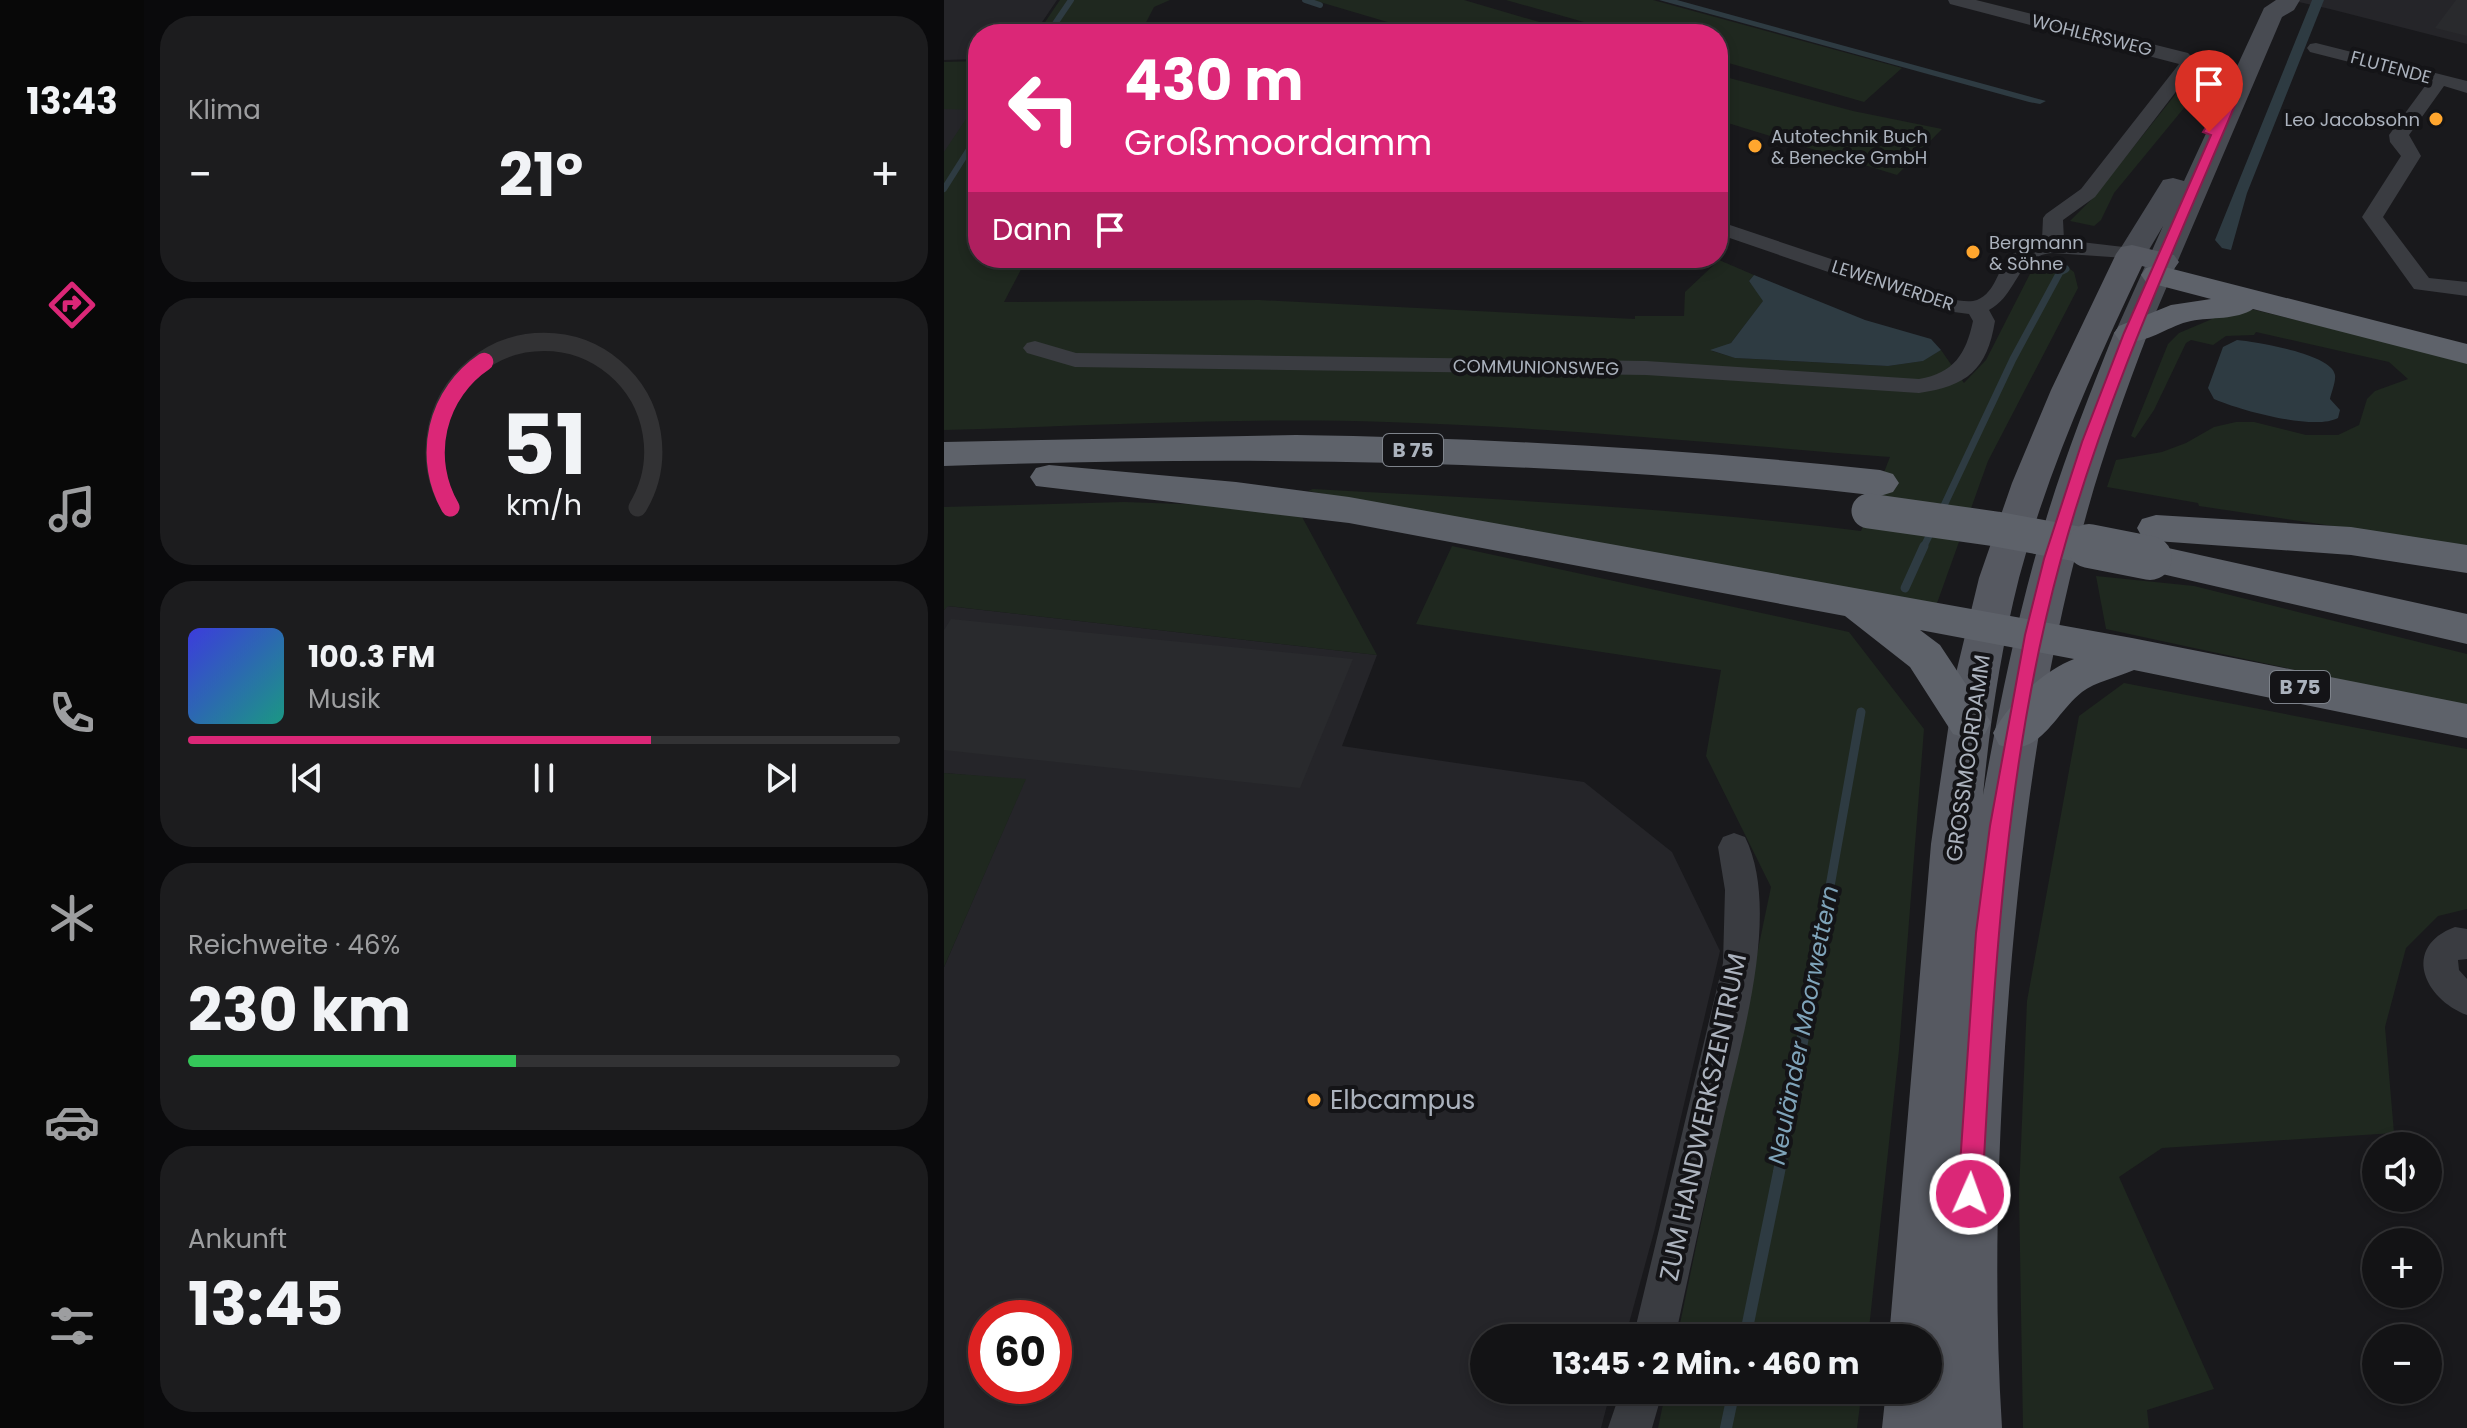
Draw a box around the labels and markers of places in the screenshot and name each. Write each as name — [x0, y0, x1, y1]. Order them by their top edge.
pin — [2175, 50, 2243, 132]
place label: Leo Jacobsohn — [2284, 107, 2420, 132]
marker: Leo Jacobsohn — [2427, 110, 2445, 128]
place label: Autotechnik Buch & Benecke GmbH — [1771, 124, 1928, 170]
marker: Autotechnik Buch & Benecke GmbH — [1746, 137, 1764, 155]
place label: Bergmann & Söhne — [1989, 230, 2084, 276]
marker: Bergmann & Söhne — [1964, 243, 1982, 261]
place label: Elbcampus — [1330, 1082, 1475, 1118]
marker: Elbcampus — [1305, 1091, 1323, 1109]

